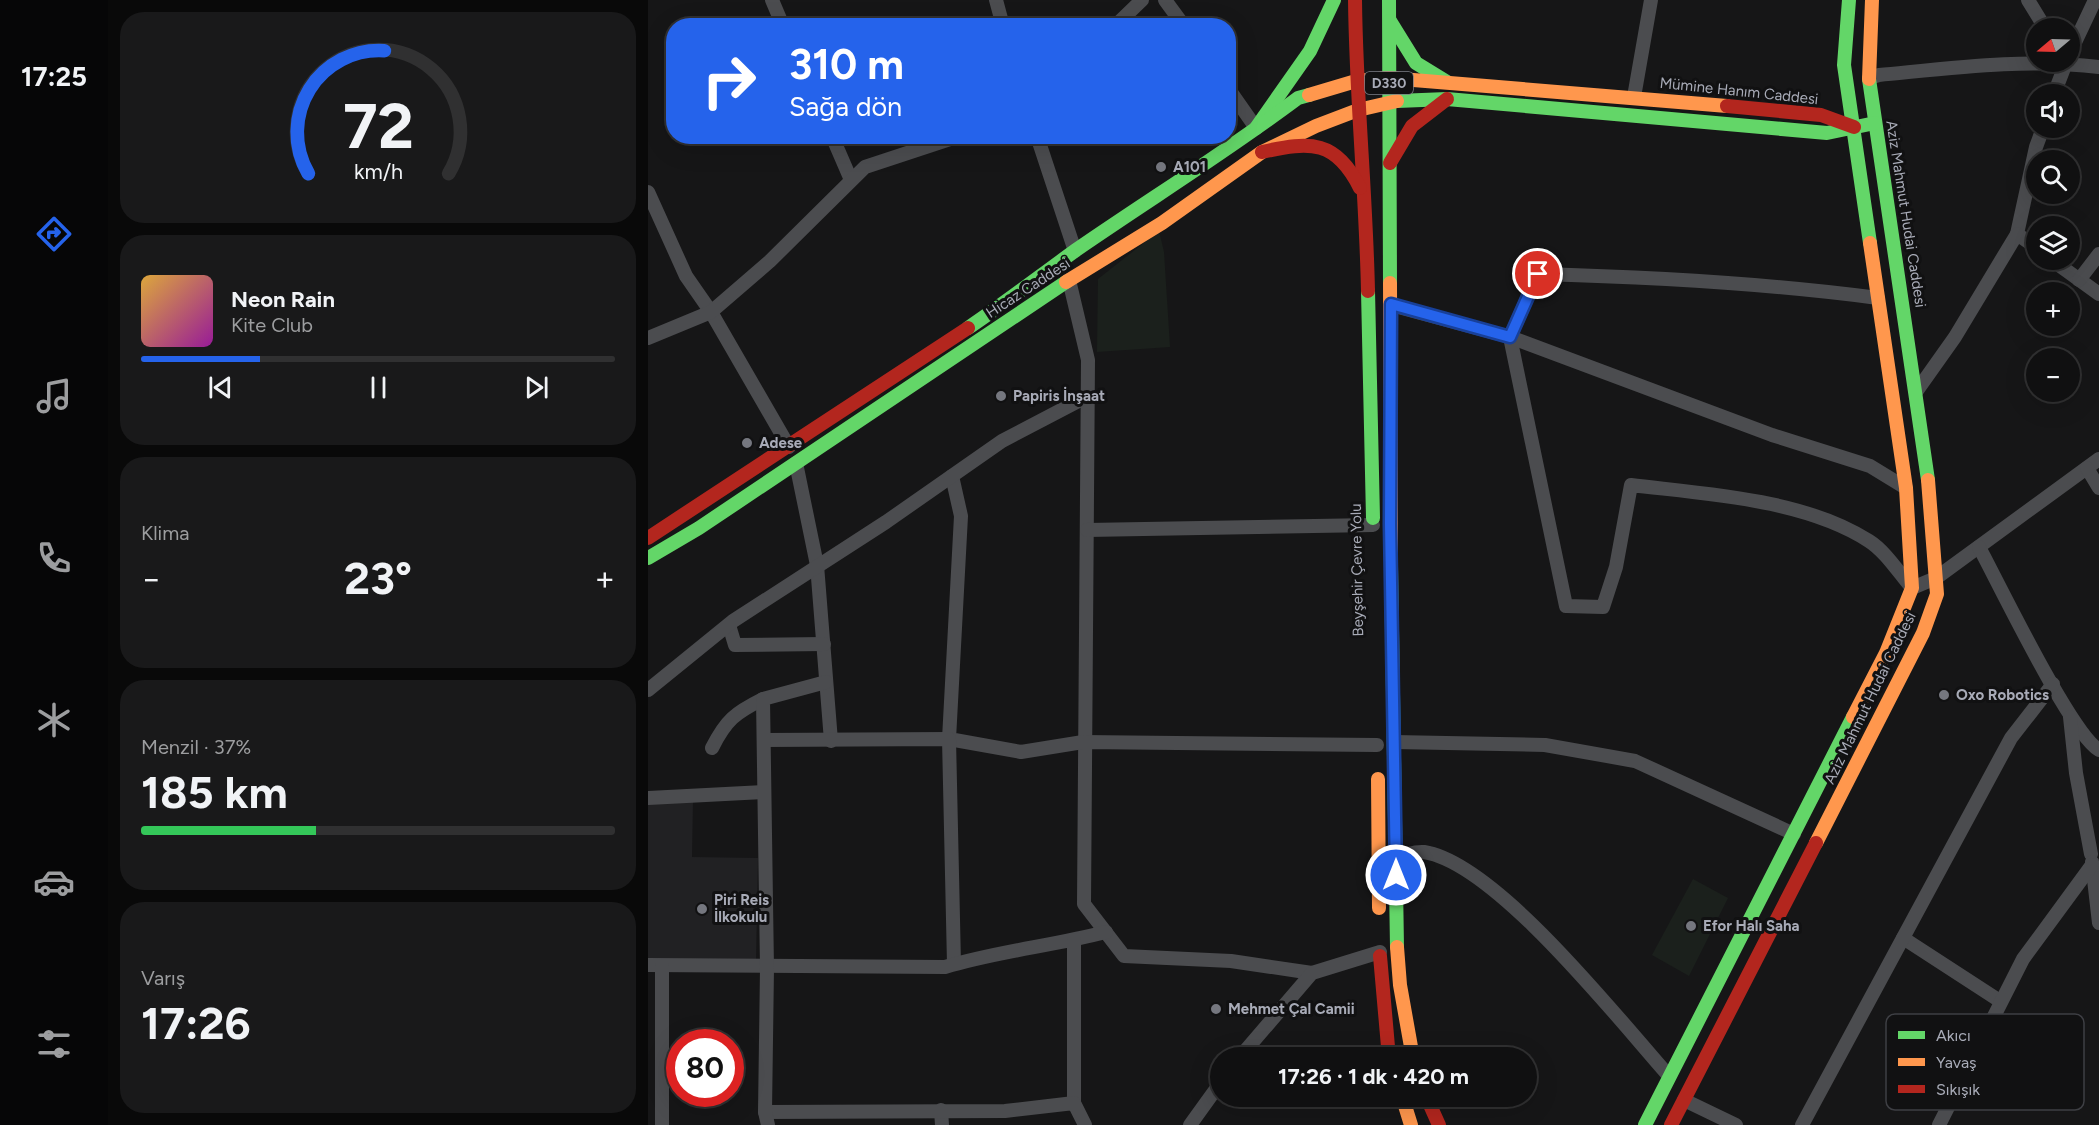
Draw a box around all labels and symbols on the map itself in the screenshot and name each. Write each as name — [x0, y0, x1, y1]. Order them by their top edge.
north arrow — [2026, 18, 2080, 72]
road number: D330 — [1365, 72, 1413, 94]
street label: Mümine Hanım Caddesi — [1659, 74, 1819, 108]
street label: Aziz Mahmut Hudai Caddesi — [1882, 119, 1930, 309]
place label: A101 — [1173, 158, 1206, 176]
marker: A101 — [1154, 160, 1168, 174]
pin — [1512, 248, 1563, 299]
street label: Hicaz Caddesi — [983, 254, 1073, 322]
place label: Papiris İnşaat — [1013, 386, 1105, 405]
marker: Papiris İnşaat — [994, 389, 1008, 403]
place label: Adese — [759, 434, 803, 452]
marker: Adese — [740, 436, 754, 450]
street label: Beyşehir Çevre Yolu — [1347, 503, 1367, 637]
street label: Aziz Mahmut Hudai Caddesi — [1820, 609, 1920, 787]
place label: Oxo Robotics — [1956, 686, 2049, 704]
marker: Oxo Robotics — [1937, 688, 1951, 702]
position arrow — [1364, 843, 1428, 907]
place label: Piri Reis İlkokulu — [714, 891, 769, 926]
marker: Piri Reis İlkokulu — [695, 902, 709, 916]
place label: Efor Halı Saha — [1703, 917, 1800, 935]
marker: Efor Halı Saha — [1684, 919, 1698, 933]
place label: Mehmet Çal Camii — [1228, 1000, 1355, 1018]
marker: Mehmet Çal Camii — [1209, 1002, 1223, 1016]
legend — [1886, 1014, 2084, 1110]
text: Akıcı — [1936, 1026, 1971, 1045]
speed limit sign: 80 — [666, 1029, 744, 1107]
text: Yavaş — [1936, 1053, 1977, 1072]
text: Sıkışık — [1936, 1080, 1980, 1099]

